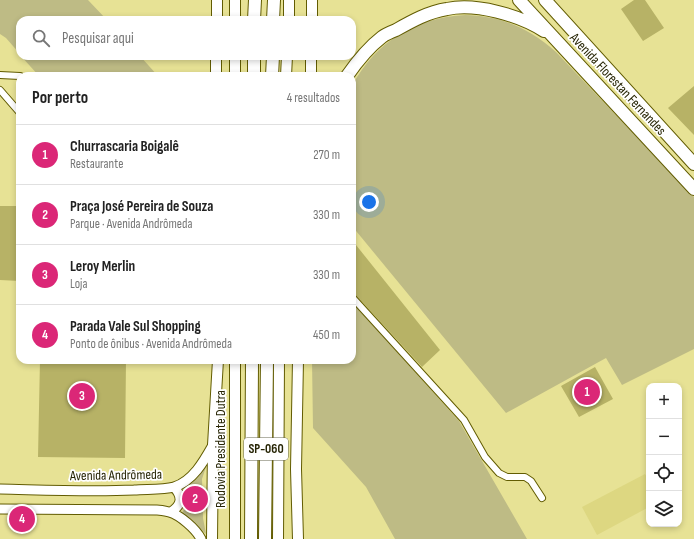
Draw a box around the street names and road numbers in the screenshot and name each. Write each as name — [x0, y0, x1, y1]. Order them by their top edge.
street label: Avenida Florestan Fernandes — [566, 29, 670, 139]
street label: Rodovia Presidente Dutra — [212, 390, 229, 508]
road number: SP-060 — [244, 438, 288, 460]
street label: Avenida Andrômeda — [69, 466, 162, 484]

